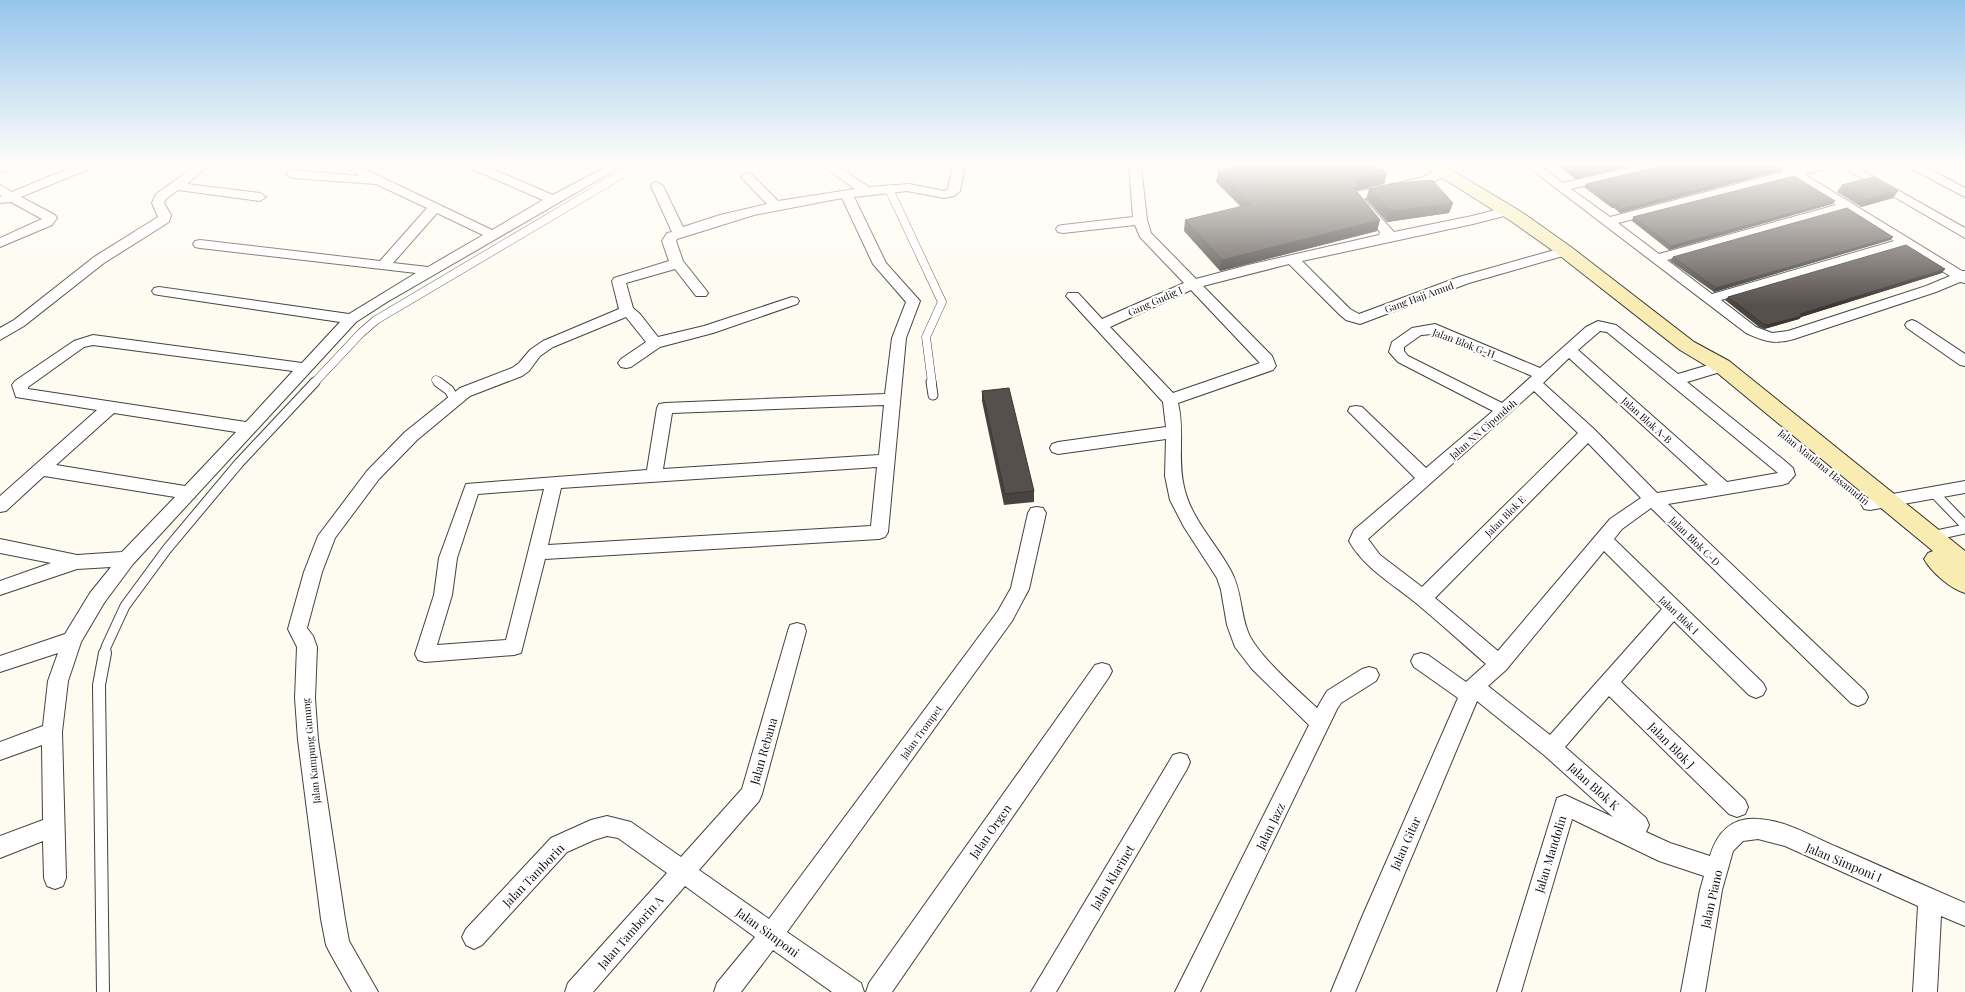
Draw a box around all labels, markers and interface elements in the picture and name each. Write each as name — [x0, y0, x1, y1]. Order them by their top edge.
street label: Gang Haji Amud — [1382, 278, 1456, 316]
street label: Gang Gudig I — [1126, 283, 1184, 319]
street label: Jalan Blok G-H — [1430, 324, 1498, 362]
street label: Jalan Blok A-B — [1618, 393, 1675, 446]
street label: Jalan NN Cipondoh — [1446, 396, 1520, 463]
street label: Jalan Maulana Hasanudin — [1775, 425, 1872, 508]
street label: Jalan Blok E — [1481, 492, 1529, 540]
street label: Jalan Blok C-D — [1666, 512, 1723, 569]
street label: Jalan Blok I — [1655, 592, 1702, 637]
street label: Jalan Kampung Gunung — [298, 697, 324, 805]
street label: Jalan Trompet — [896, 702, 946, 763]
street label: Jalan Rebana — [746, 716, 780, 787]
street label: Jalan Blok J — [1645, 718, 1699, 772]
street label: Jalan Blok K — [1564, 758, 1623, 813]
street label: Jalan Jazz — [1251, 800, 1288, 853]
street label: Jalan Orgen — [965, 801, 1015, 862]
street label: Jalan Gitar — [1386, 813, 1424, 873]
street label: Jalan Mandolin — [1530, 813, 1569, 896]
street label: Jalan Simponi I — [1803, 838, 1884, 885]
street label: Jalan Tamborin — [498, 840, 567, 911]
street label: Jalan Klarinet — [1086, 841, 1138, 913]
street label: Jalan Piano — [1696, 868, 1726, 931]
street label: Jalan Tamborin A — [593, 892, 667, 973]
street label: Jalan Simponi — [733, 903, 803, 961]

